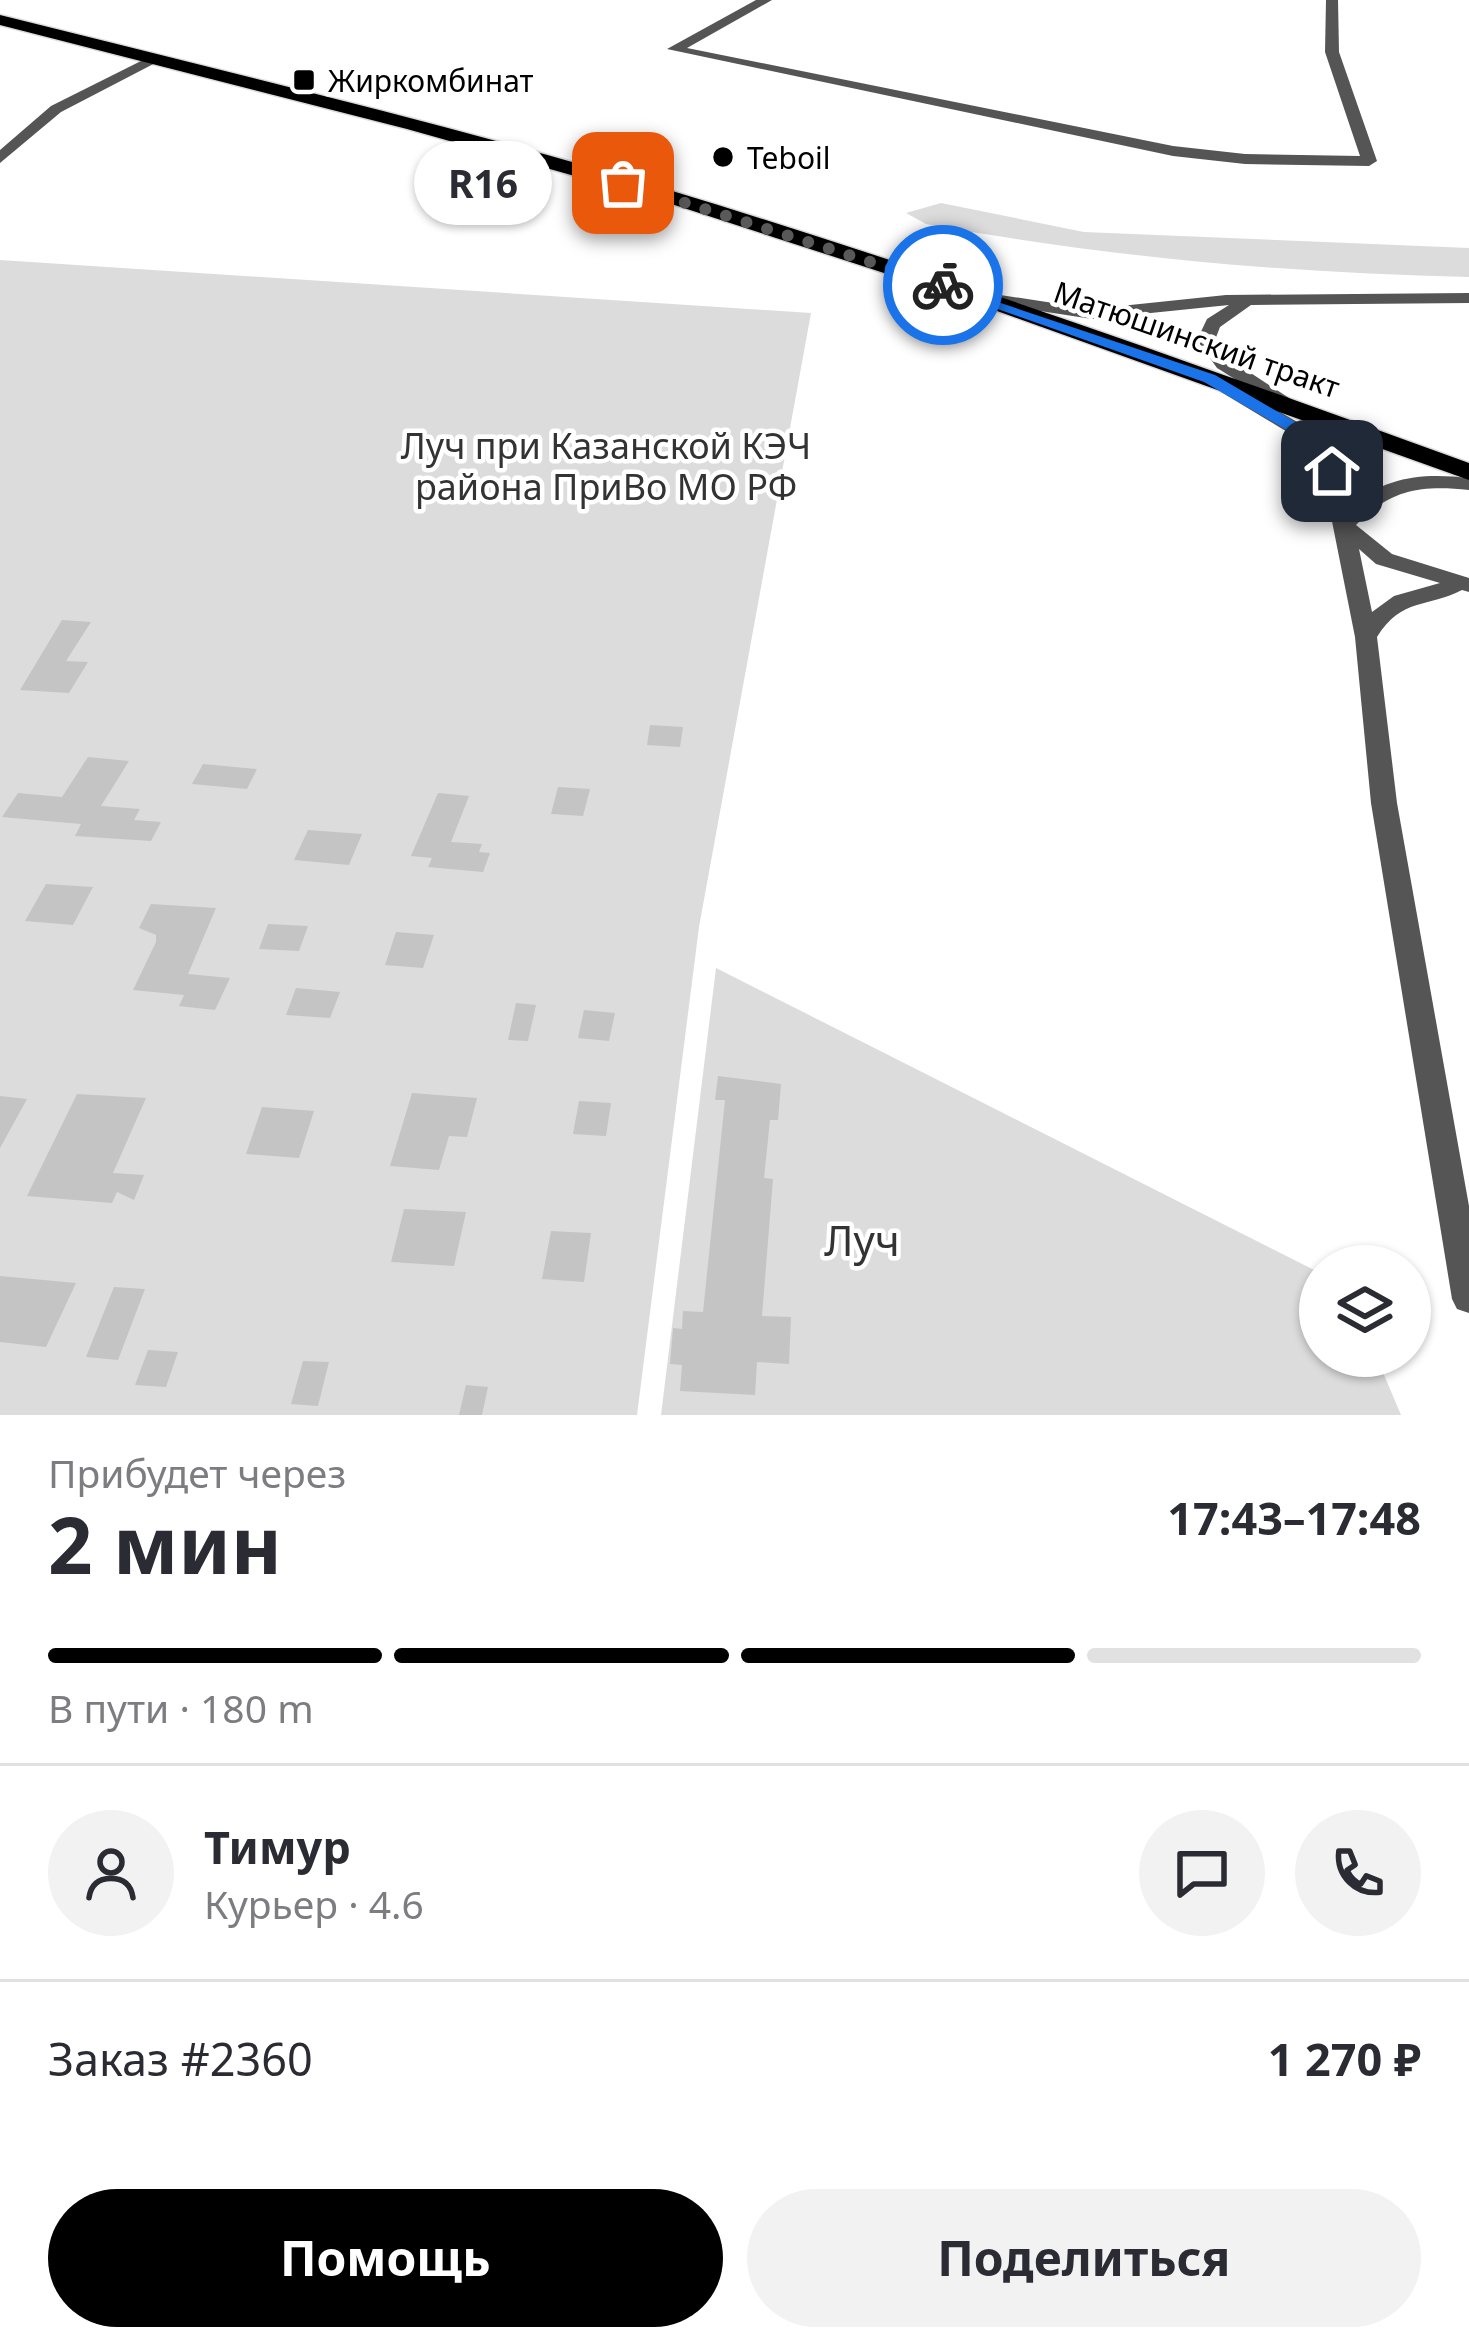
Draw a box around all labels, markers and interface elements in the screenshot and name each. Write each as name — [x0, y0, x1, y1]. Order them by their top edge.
place label: Жиркомбинат — [328, 60, 534, 101]
marker: Жиркомбинат — [291, 67, 317, 93]
pin — [572, 132, 674, 234]
place label: Teboil — [747, 137, 831, 178]
callout: R16 — [413, 141, 551, 225]
marker: Teboil — [710, 144, 736, 170]
icon: bag — [590, 150, 656, 216]
text: R16 — [448, 156, 518, 209]
courier — [883, 225, 1003, 345]
icon: bike — [910, 252, 976, 318]
street label: Матюшинский тракт — [1049, 271, 1346, 407]
pin — [1281, 420, 1383, 522]
park label: Луч при Казанской КЭЧ района ПриВо МО РФ — [401, 421, 811, 511]
icon: home — [1299, 438, 1365, 504]
park label: Луч — [824, 1211, 900, 1268]
map controls — [1299, 1245, 1431, 1377]
button: layers — [1299, 1245, 1431, 1377]
text: Прибудет через — [48, 1446, 346, 1499]
text: 17:43–17:48 — [1167, 1487, 1421, 1548]
text: 2 мин — [48, 1491, 282, 1597]
text: В пути · 180 m — [48, 1681, 314, 1734]
button: person — [48, 1810, 174, 1936]
button: chat — [1139, 1810, 1265, 1936]
button: phone — [1295, 1810, 1421, 1936]
text: Тимур — [204, 1816, 351, 1877]
text: Курьер · 4.6 — [204, 1877, 424, 1930]
text: Заказ #2360 — [48, 2028, 313, 2089]
text: 1 270 ₽ — [1268, 2028, 1421, 2089]
button: Помощь — [48, 2189, 723, 2327]
button: Поделиться — [747, 2189, 1421, 2327]

